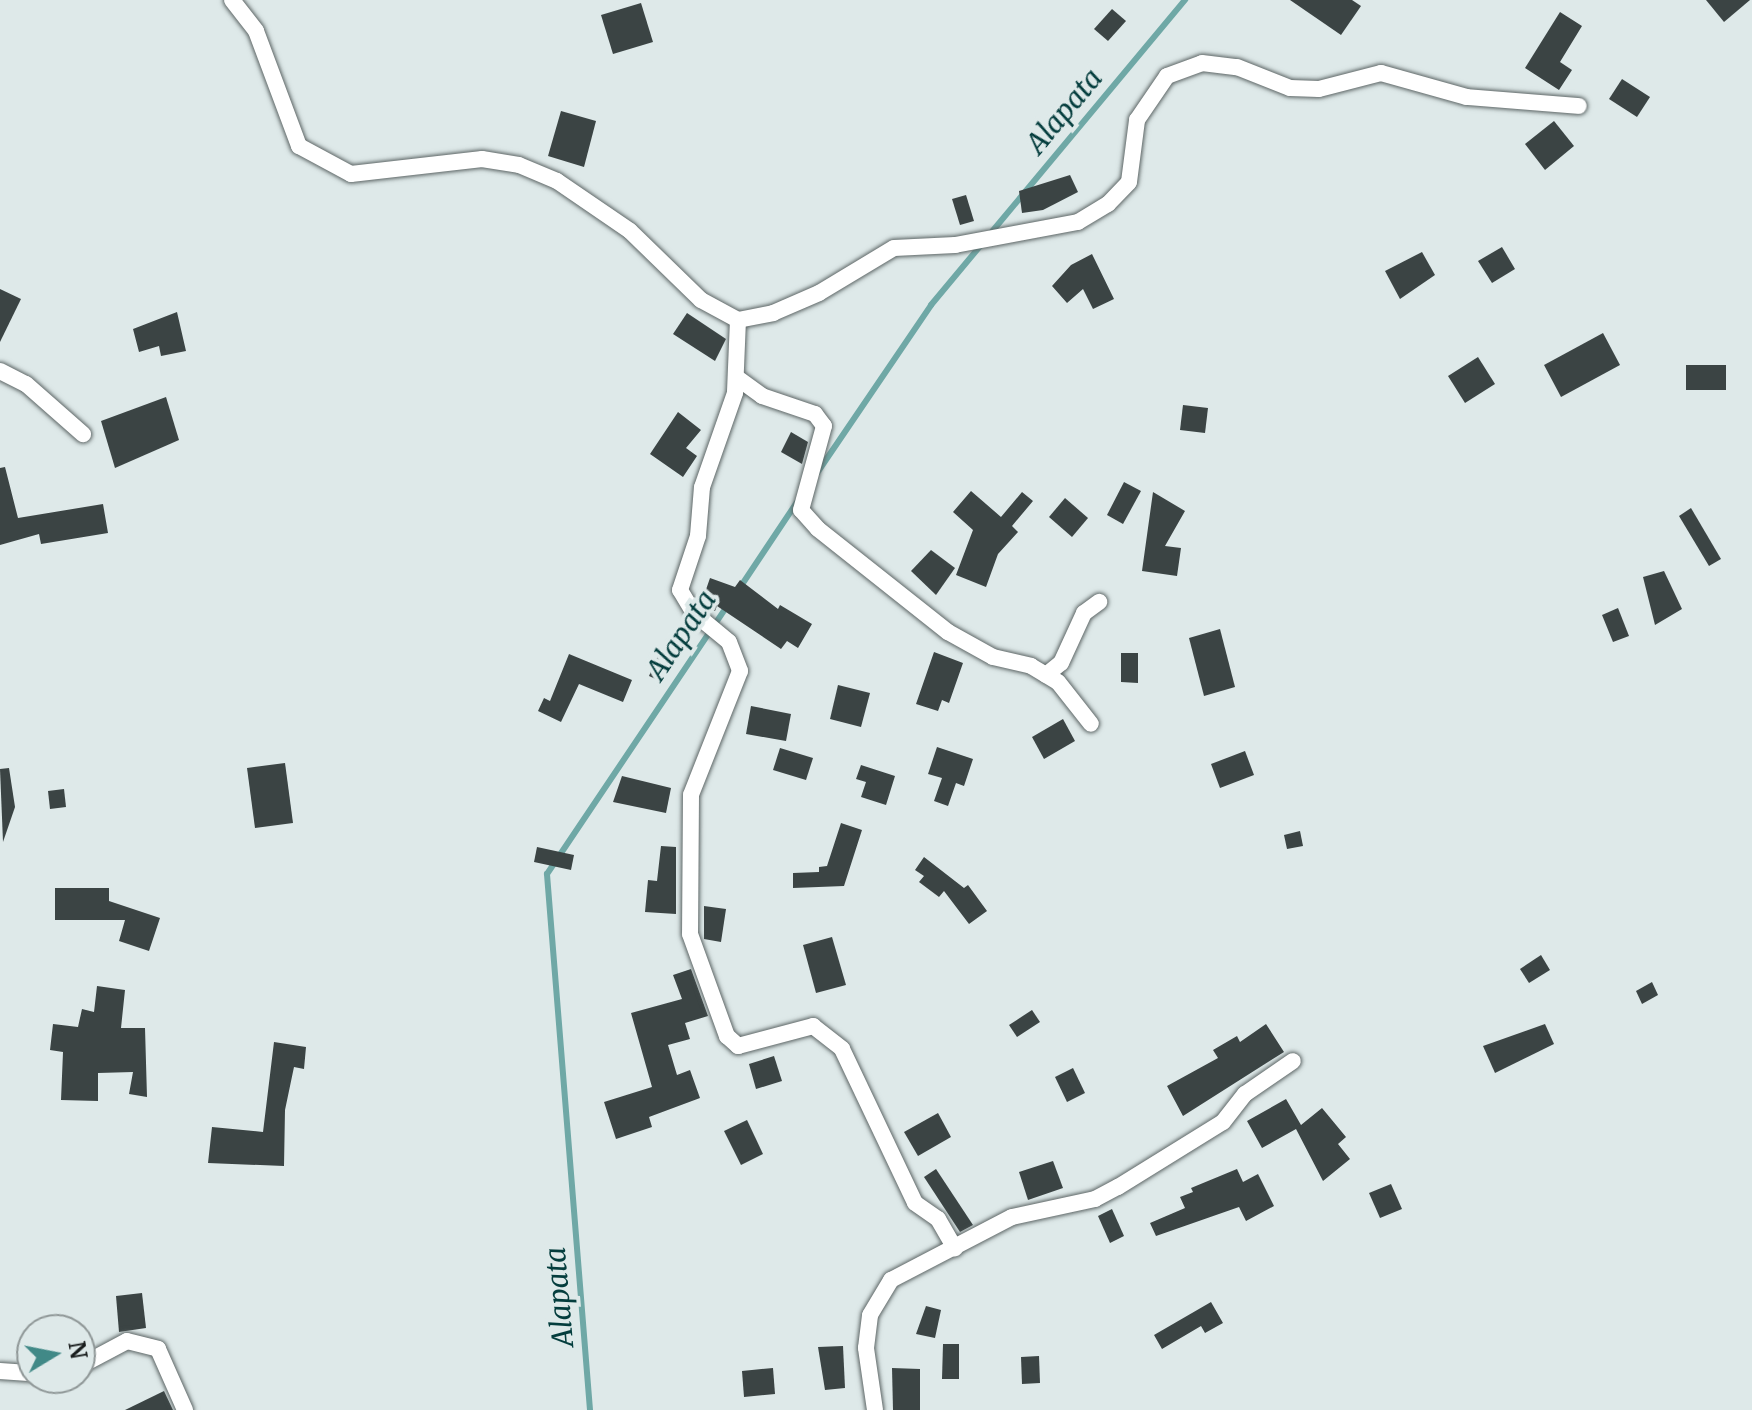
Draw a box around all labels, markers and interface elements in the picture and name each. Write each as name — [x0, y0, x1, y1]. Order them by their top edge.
water label: Alapata — [1019, 62, 1109, 160]
water label: Alapata — [639, 584, 723, 686]
water label: Alapata — [538, 1246, 580, 1348]
north arrow — [16, 1314, 96, 1394]
text: N — [62, 1339, 93, 1361]

